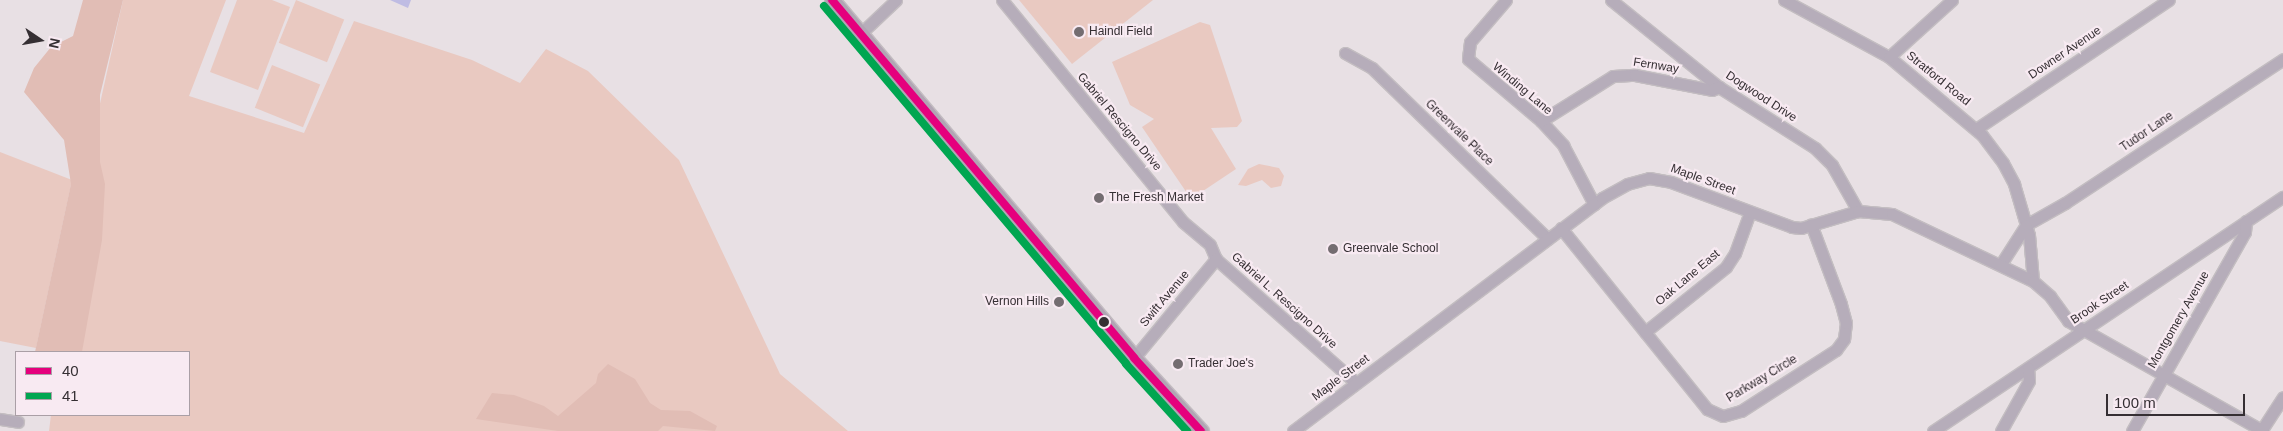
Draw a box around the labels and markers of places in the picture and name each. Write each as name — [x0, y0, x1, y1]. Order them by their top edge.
place label: Haindl Field — [1089, 25, 1152, 39]
marker: Haindl Field — [1073, 26, 1085, 38]
place label: The Fresh Market — [1109, 191, 1204, 205]
marker: The Fresh Market — [1093, 192, 1105, 204]
place label: Greenvale School — [1343, 242, 1438, 256]
marker: Greenvale School — [1327, 243, 1339, 255]
place label: Vernon Hills — [985, 295, 1049, 309]
marker: Vernon Hills — [1053, 296, 1065, 308]
unlabelled marker — [1099, 317, 1109, 327]
place label: Trader Joe's — [1188, 357, 1254, 371]
marker: Trader Joe's — [1172, 358, 1184, 370]

